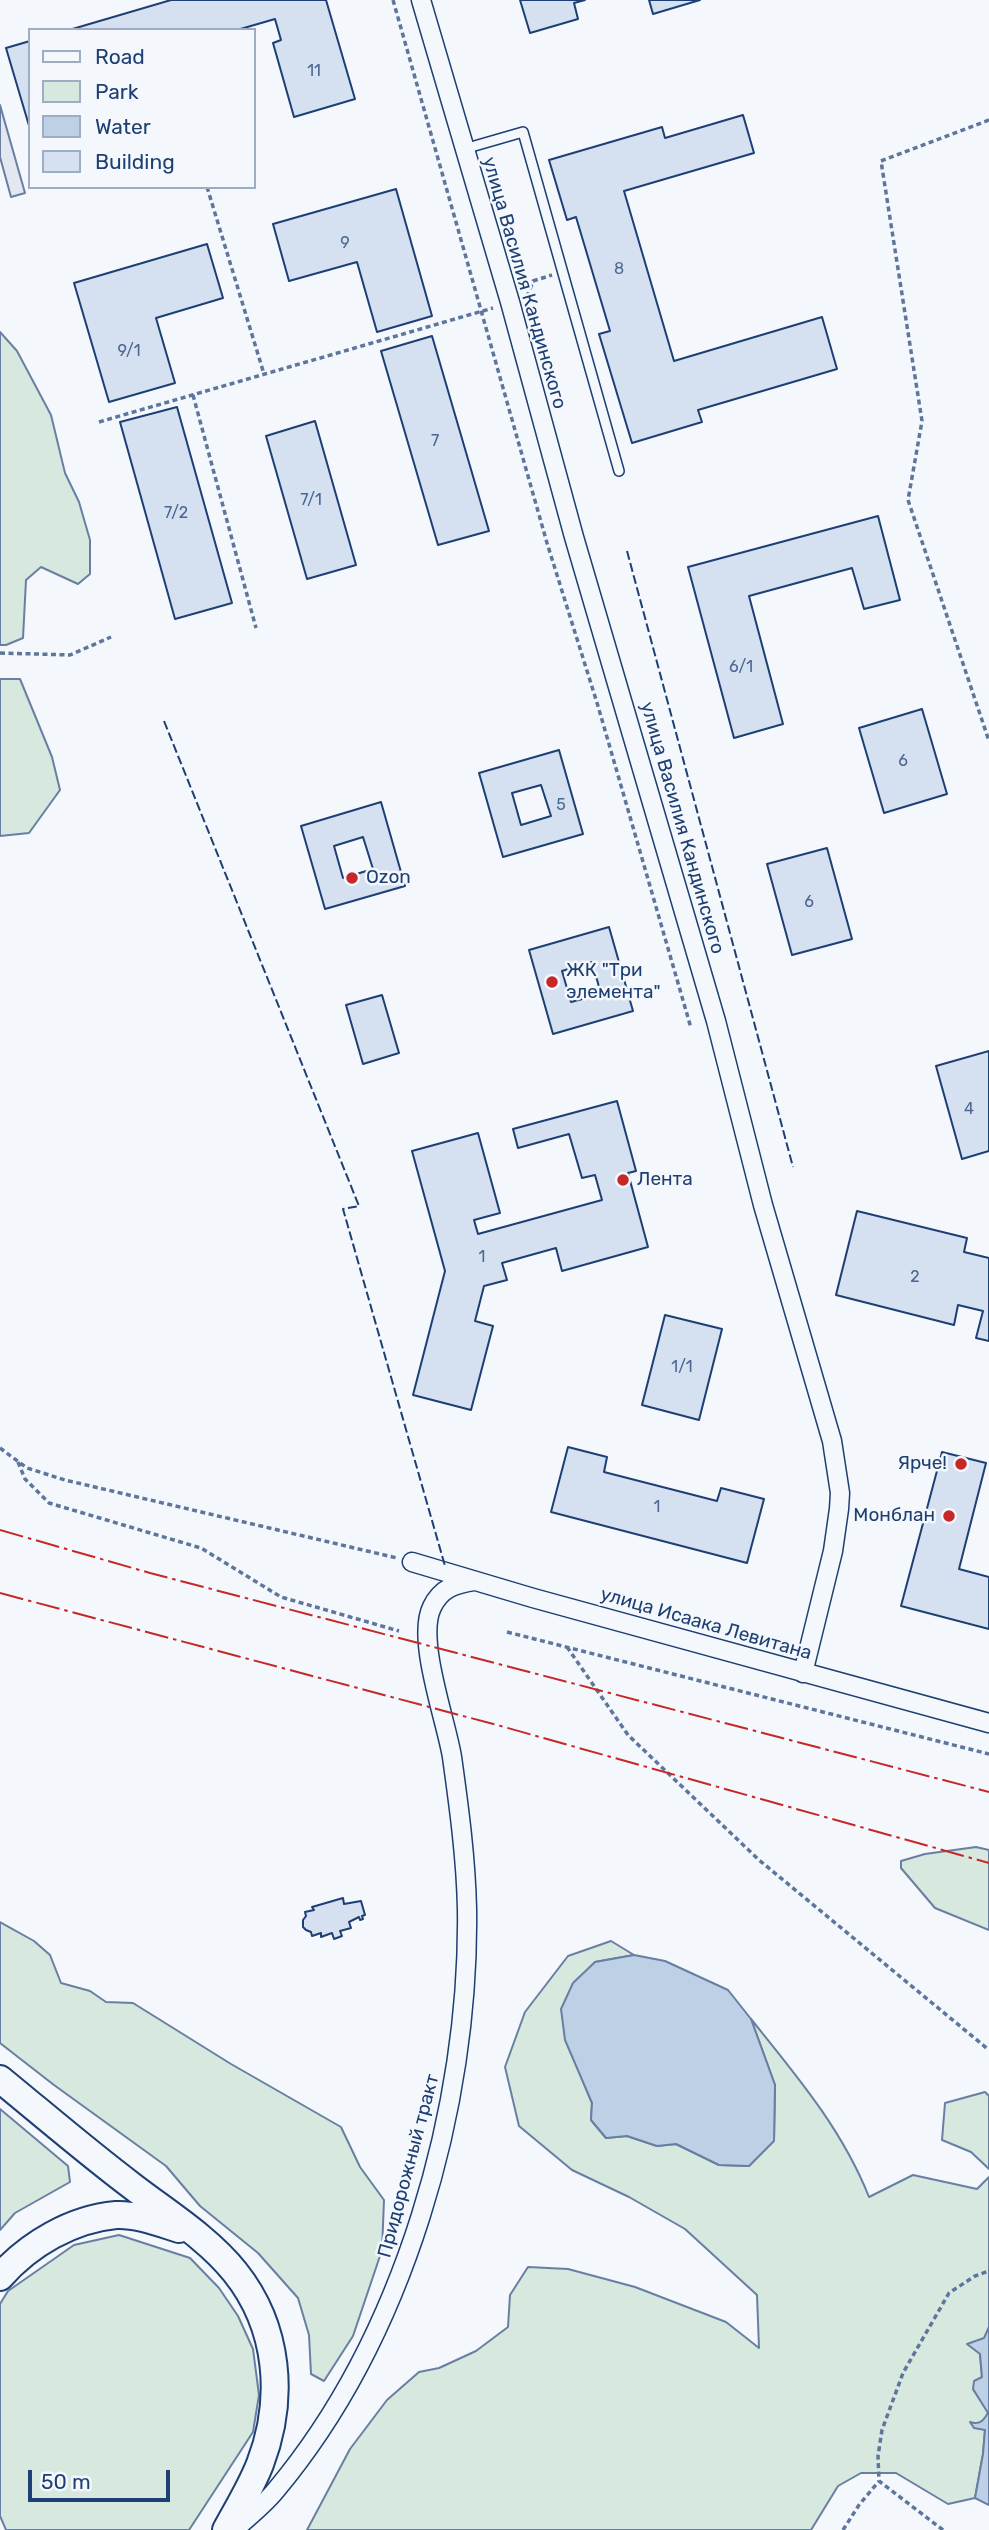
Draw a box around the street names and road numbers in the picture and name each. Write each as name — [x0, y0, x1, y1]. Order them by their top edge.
street label: улица Василия Кандинского — [477, 154, 571, 412]
street label: улица Василия Кандинского — [635, 699, 729, 957]
street label: улица Исаака Левитана — [598, 1583, 814, 1665]
street label: Придорожный тракт — [374, 2072, 444, 2260]

